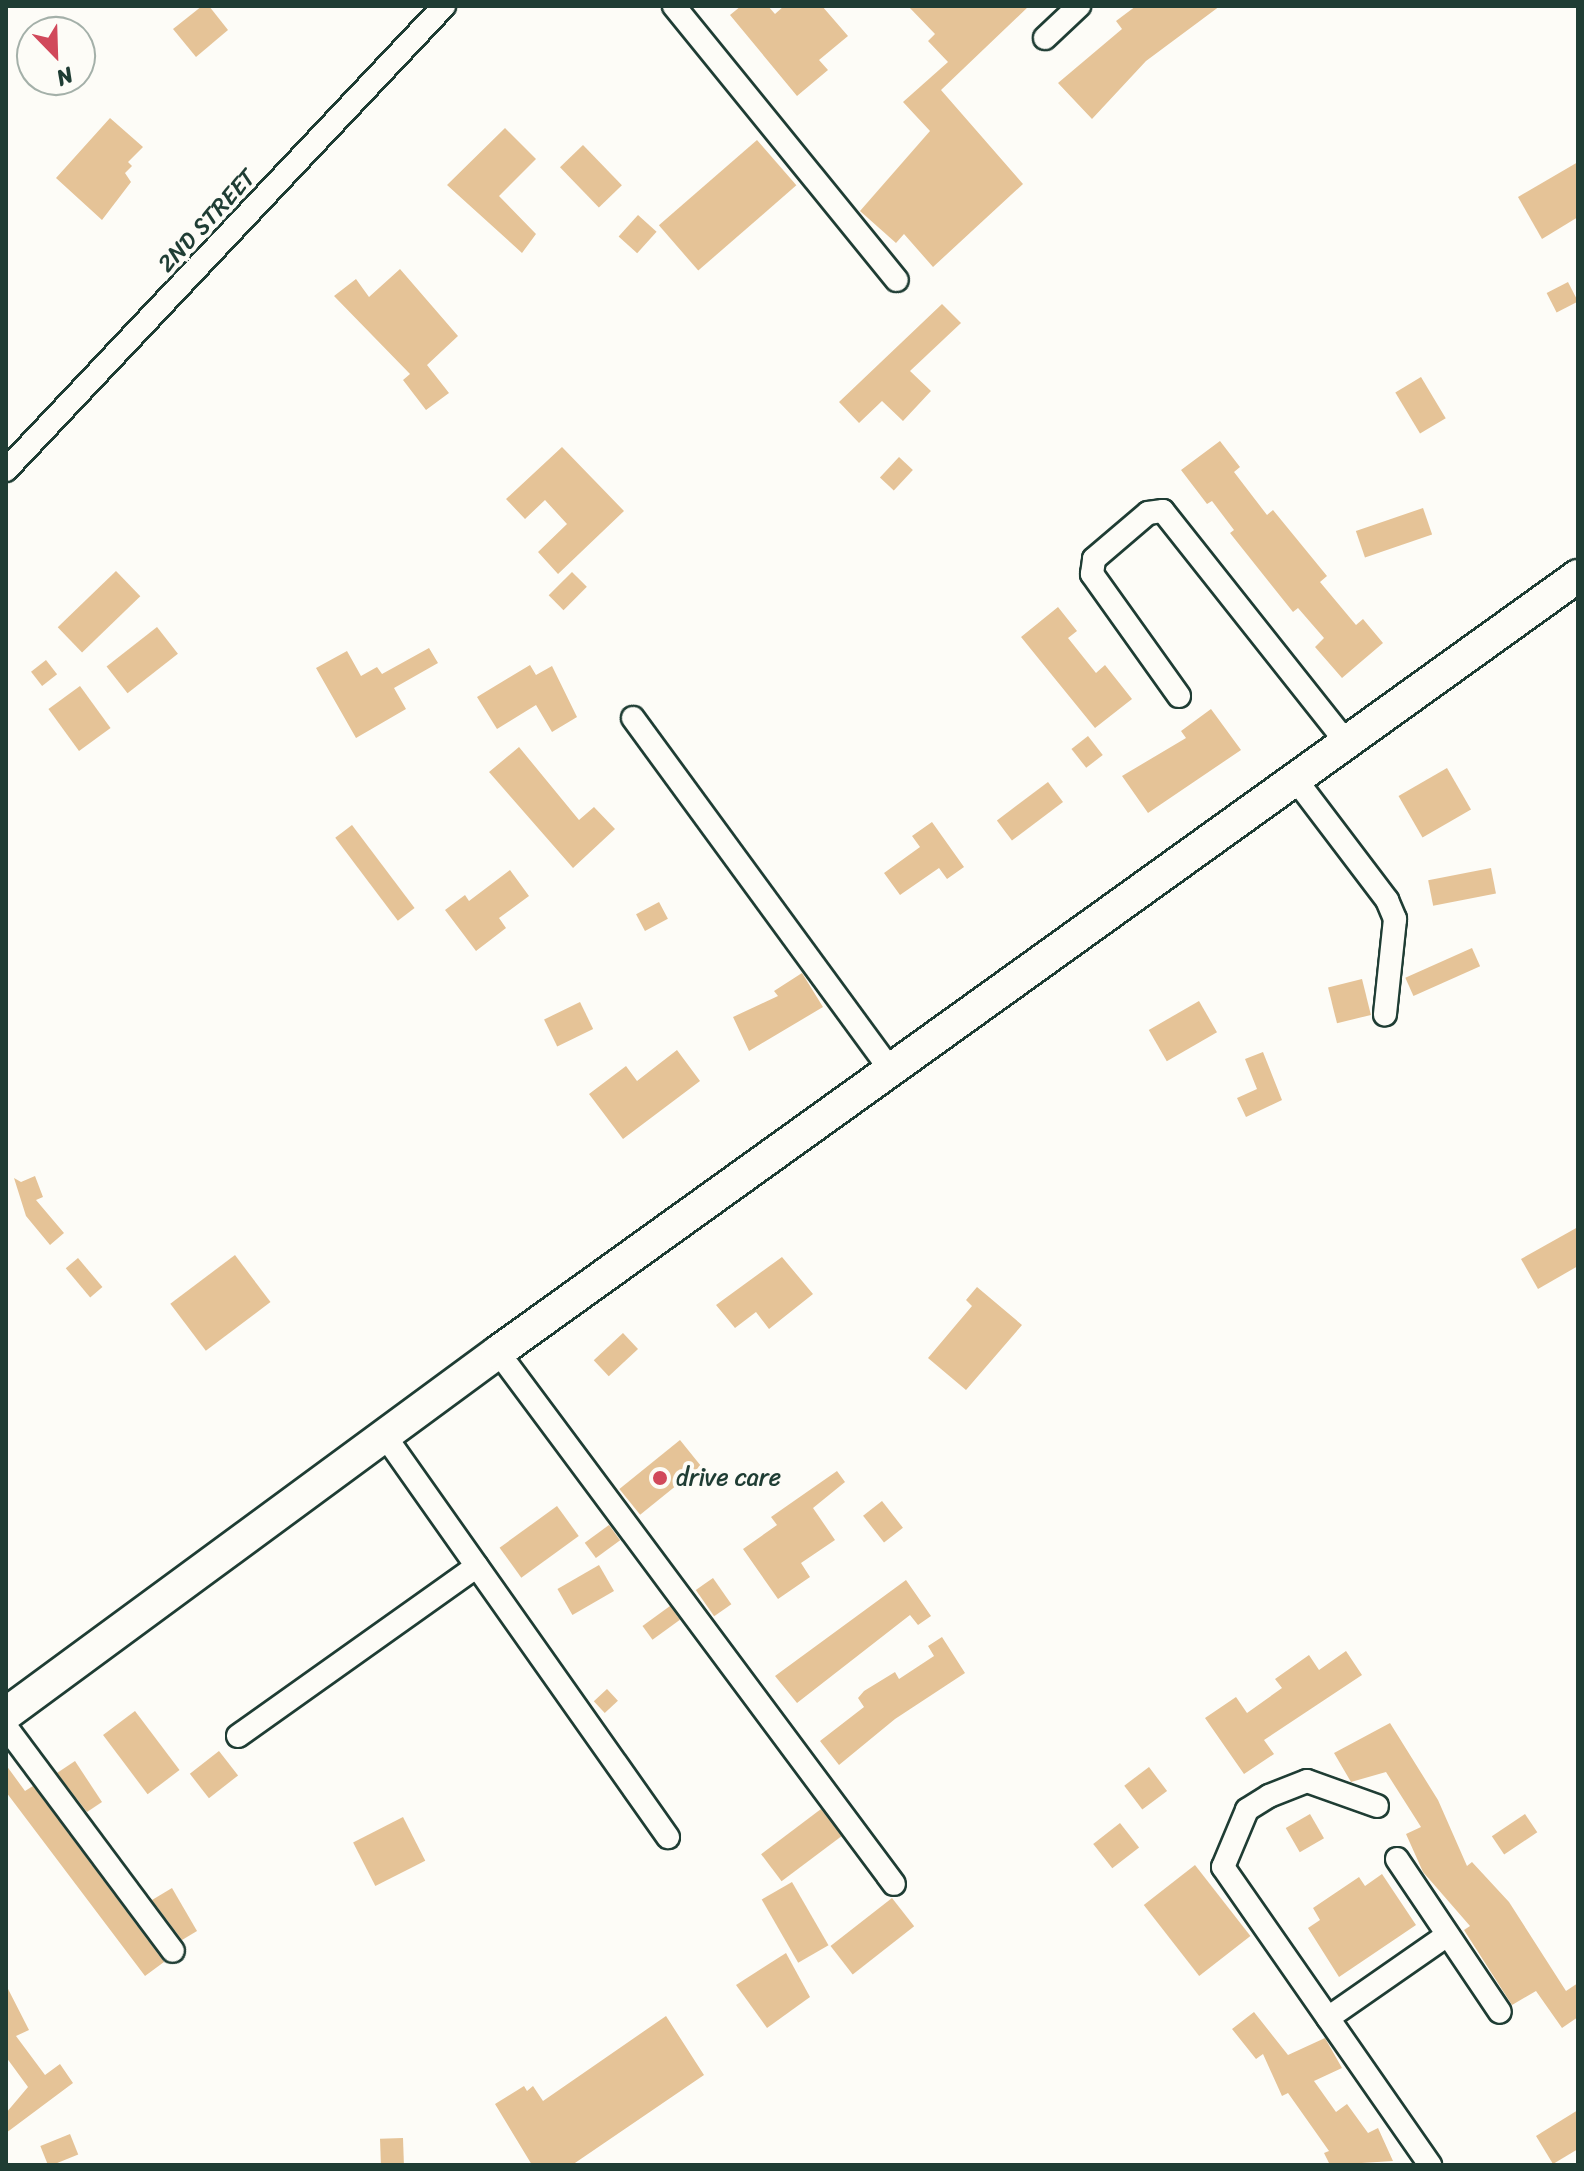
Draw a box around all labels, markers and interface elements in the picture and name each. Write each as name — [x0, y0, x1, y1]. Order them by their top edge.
north arrow — [16, 16, 96, 96]
text: N — [50, 56, 79, 98]
street label: 2ND STREET — [151, 162, 263, 280]
place label: drive care — [676, 1464, 781, 1492]
marker: drive care — [651, 1469, 669, 1487]

